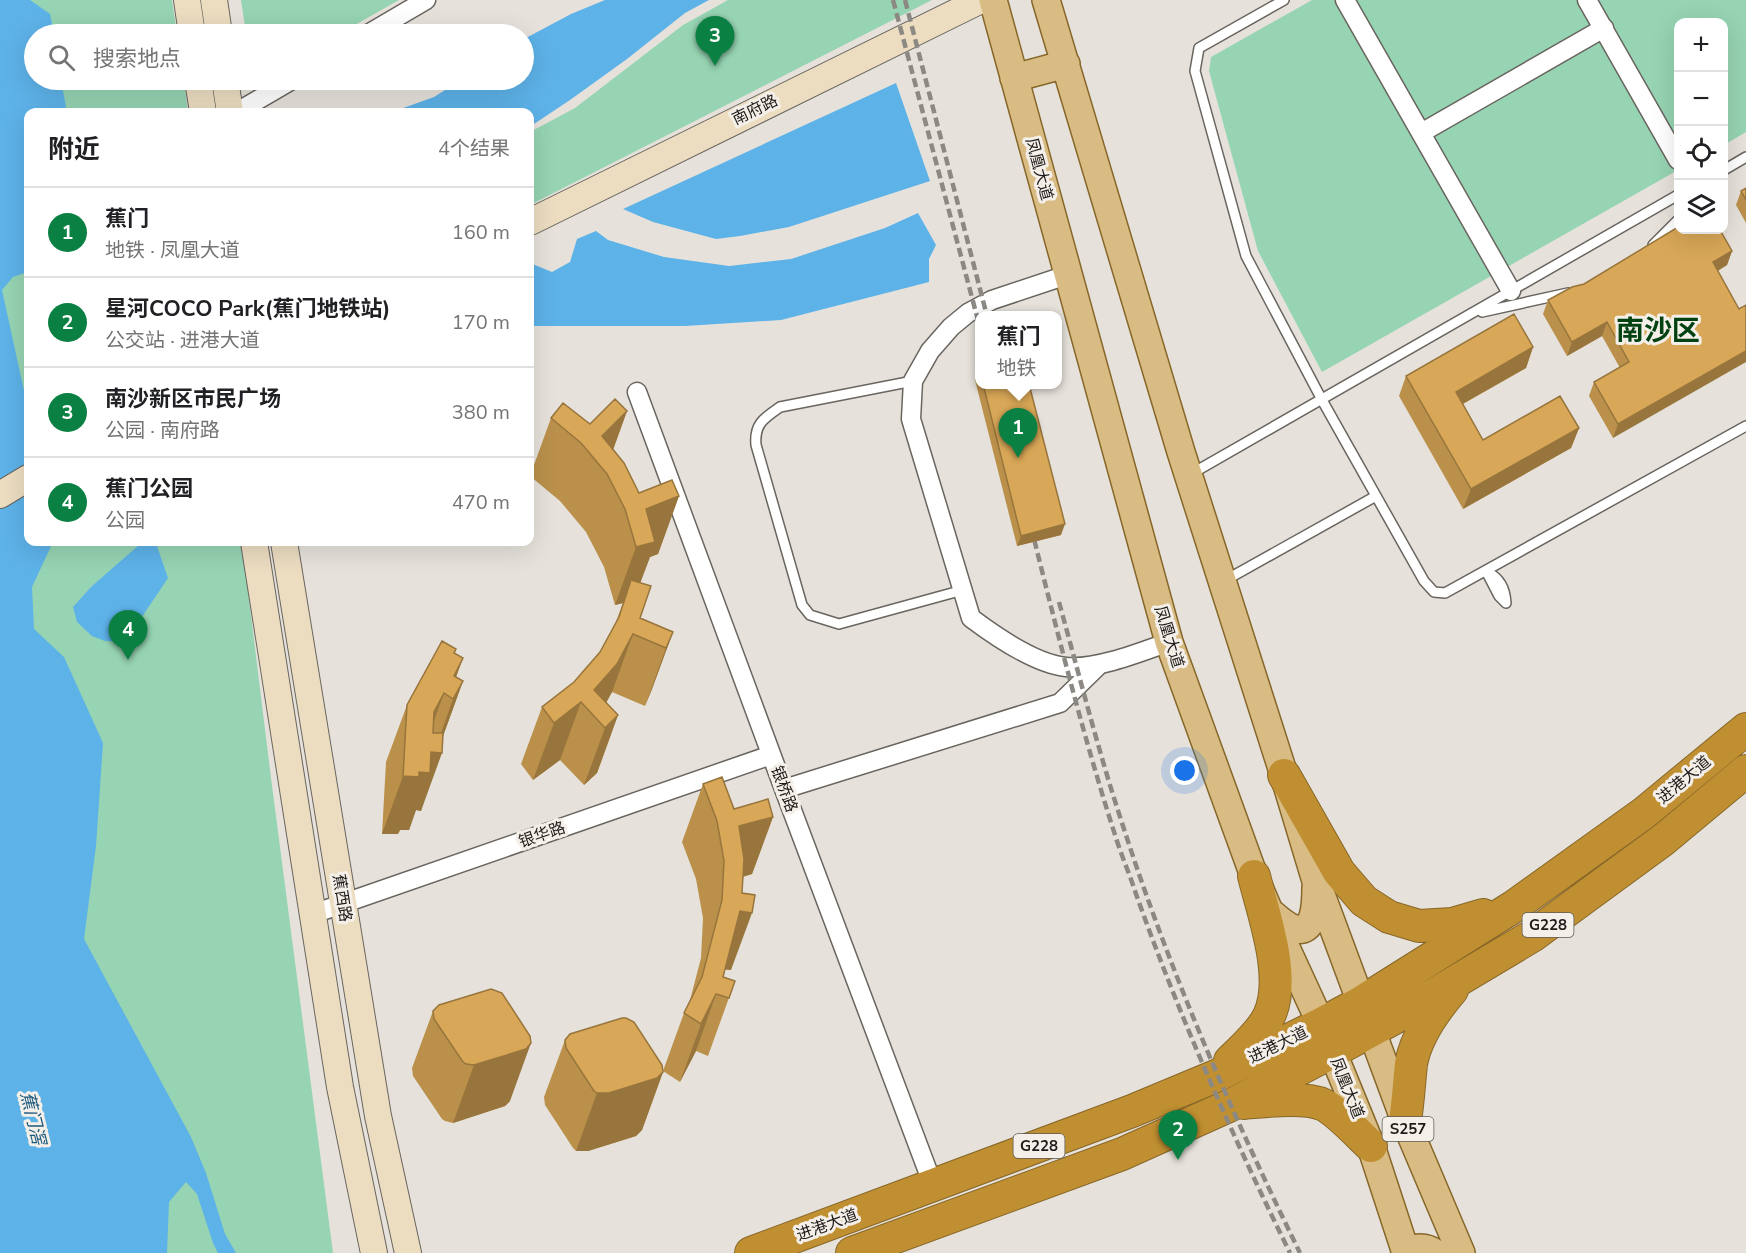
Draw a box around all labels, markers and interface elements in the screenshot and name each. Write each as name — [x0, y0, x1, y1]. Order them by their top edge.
pin: 3 — [696, 16, 734, 66]
map controls — [1674, 18, 1728, 234]
button: + — [1674, 18, 1728, 72]
search box — [24, 24, 534, 90]
icon: search — [45, 41, 78, 74]
text: 搜索地点 — [93, 44, 181, 74]
button: − — [1674, 72, 1728, 126]
street label: 南府路 — [729, 90, 781, 130]
button: locate — [1674, 126, 1728, 180]
text: 附近 — [48, 132, 100, 167]
text: 4个结果 — [438, 135, 510, 162]
street label: 凤凰大道 — [1020, 135, 1058, 203]
button: layers — [1674, 180, 1728, 234]
text: 蕉门 — [105, 204, 149, 234]
text: 1 — [62, 219, 74, 246]
text: 160 m — [452, 219, 510, 246]
text: 地铁 · 凤凰大道 — [105, 237, 240, 264]
text: 星河COCO Park(蕉门地铁站) — [105, 294, 390, 324]
text: 2 — [62, 309, 74, 336]
text: 170 m — [452, 309, 510, 336]
popup — [975, 311, 1062, 389]
district label: 南沙区 — [1616, 312, 1700, 350]
text: 蕉门 — [996, 322, 1041, 352]
text: 公交站 · 进港大道 — [105, 327, 260, 354]
text: 地铁 — [996, 355, 1036, 382]
text: 南沙新区市民广场 — [105, 384, 281, 414]
text: 3 — [62, 399, 74, 426]
text: 380 m — [452, 399, 510, 426]
pin: 1 — [998, 408, 1038, 458]
text: 公园 · 南府路 — [105, 417, 220, 444]
text: 蕉门公园 — [105, 474, 193, 504]
text: 4 — [62, 489, 74, 516]
text: 470 m — [452, 489, 510, 516]
text: 公园 — [105, 507, 145, 534]
street label: 凤凰大道 — [1149, 603, 1189, 671]
pin: 4 — [108, 610, 148, 660]
street label: 进港大道 — [1652, 751, 1716, 809]
your location — [1170, 756, 1199, 785]
street label: 银桥路 — [765, 763, 803, 815]
street label: 银华路 — [516, 817, 568, 853]
street label: 蕉西路 — [327, 873, 357, 923]
road number: G228 — [1522, 913, 1574, 937]
street label: 进港大道 — [1244, 1021, 1312, 1069]
street label: 凤凰大道 — [1325, 1054, 1369, 1122]
water label: 蕉门滘 — [15, 1089, 52, 1150]
pin: 2 — [1158, 1110, 1198, 1160]
road number: S257 — [1382, 1117, 1434, 1141]
road number: G228 — [1014, 1134, 1064, 1158]
street label: 进港大道 — [793, 1204, 861, 1246]

